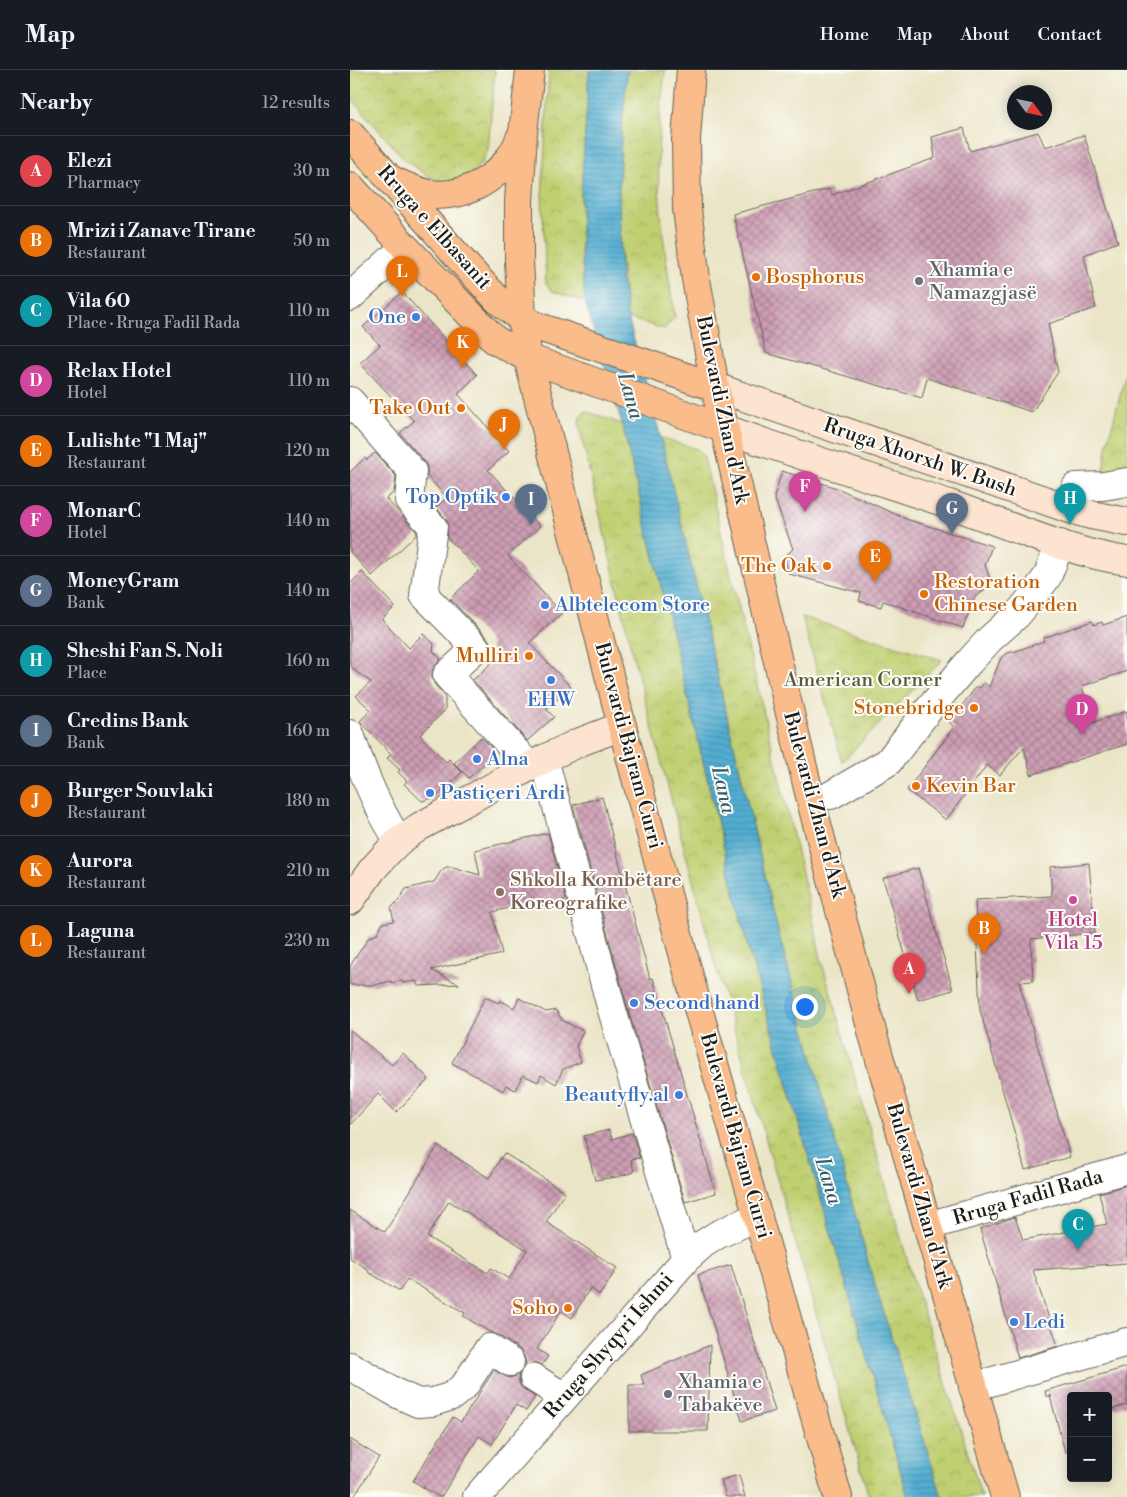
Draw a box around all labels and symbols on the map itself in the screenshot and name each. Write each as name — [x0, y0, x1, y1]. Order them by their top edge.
north arrow — [1007, 85, 1052, 130]
street label: Rruga e Elbasanit — [372, 161, 496, 295]
pin: L — [386, 256, 418, 297]
place label: Xhamia e Namazgjasë — [928, 258, 1037, 306]
place label: Bosphorus — [765, 265, 864, 290]
marker: Bosphorus — [750, 271, 762, 283]
marker: Xhamia e Namazgjasë — [913, 275, 925, 287]
place label: One — [368, 305, 406, 330]
marker: One — [410, 311, 422, 323]
street label: Bulevardi Zhan d'Ark — [690, 313, 754, 508]
pin: K — [447, 327, 479, 368]
water label: Lana — [611, 369, 649, 423]
place label: Take Out — [369, 396, 451, 421]
marker: Take Out — [455, 402, 467, 414]
pin: J — [488, 409, 520, 450]
street label: Rruga Xhorxh W. Bush — [820, 413, 1020, 503]
pin: F — [789, 471, 821, 512]
pin: H — [1054, 483, 1086, 524]
pin: I — [515, 484, 547, 525]
place label: Top Optik — [406, 485, 498, 510]
marker: Top Optik — [500, 491, 512, 503]
pin: G — [936, 493, 968, 534]
pin: E — [859, 541, 891, 582]
place label: The Oak — [741, 554, 819, 579]
marker: The Oak — [821, 560, 833, 572]
place label: Restoration Chinese Garden — [934, 570, 1078, 618]
marker: Restoration Chinese Garden — [918, 588, 930, 600]
place label: Albtelecom Store — [554, 593, 710, 618]
marker: Albtelecom Store — [539, 599, 551, 611]
street label: Bulevardi Bajram Curri — [588, 639, 668, 852]
place label: Mulliri — [456, 644, 519, 669]
marker: Mulliri — [523, 650, 535, 662]
park label: American Corner — [783, 668, 942, 693]
marker: EHW — [545, 674, 557, 686]
place label: EHW — [527, 688, 576, 713]
pin: D — [1066, 694, 1098, 735]
place label: Stonebridge — [854, 696, 964, 721]
marker: Stonebridge — [968, 702, 980, 714]
street label: Bulevardi Zhan d'Ark — [777, 708, 851, 902]
place label: Alna — [486, 747, 530, 772]
marker: Alna — [471, 753, 483, 765]
water label: Lana — [705, 763, 741, 816]
place label: Kevin Bar — [926, 774, 1016, 799]
marker: Kevin Bar — [910, 780, 922, 792]
place label: Pastiçeri Ardi — [440, 781, 566, 806]
marker: Pastiçeri Ardi — [424, 787, 436, 799]
place label: Shkolla Kombëtare Koreografike — [510, 868, 682, 916]
marker: Shkolla Kombëtare Koreografike — [494, 886, 506, 898]
marker: Hotel Vila 15 — [1067, 894, 1079, 906]
place label: Hotel Vila 15 — [1042, 908, 1103, 956]
pin: B — [968, 913, 1000, 954]
pin: A — [893, 953, 925, 994]
place label: Second hand — [644, 991, 760, 1016]
your location — [792, 994, 818, 1020]
marker: Second hand — [628, 997, 640, 1009]
street label: Bulevardi Bajram Curri — [693, 1029, 776, 1242]
place label: Beautyfly.al — [564, 1083, 669, 1108]
marker: Beautyfly.al — [673, 1089, 685, 1101]
street label: Bulevardi Zhan d'Ark — [880, 1100, 958, 1293]
water label: Lana — [808, 1153, 847, 1208]
street label: Rruga Fadil Rada — [950, 1164, 1107, 1231]
pin: C — [1062, 1209, 1094, 1250]
street label: Rruga Shyqyri Ishmi — [539, 1268, 680, 1424]
place label: Soho — [512, 1296, 558, 1321]
marker: Soho — [562, 1302, 574, 1314]
place label: Ledi — [1024, 1310, 1066, 1335]
marker: Ledi — [1008, 1316, 1020, 1328]
place label: Xhamia e Tabakëve — [677, 1370, 763, 1418]
marker: Xhamia e Tabakëve — [662, 1388, 674, 1400]

